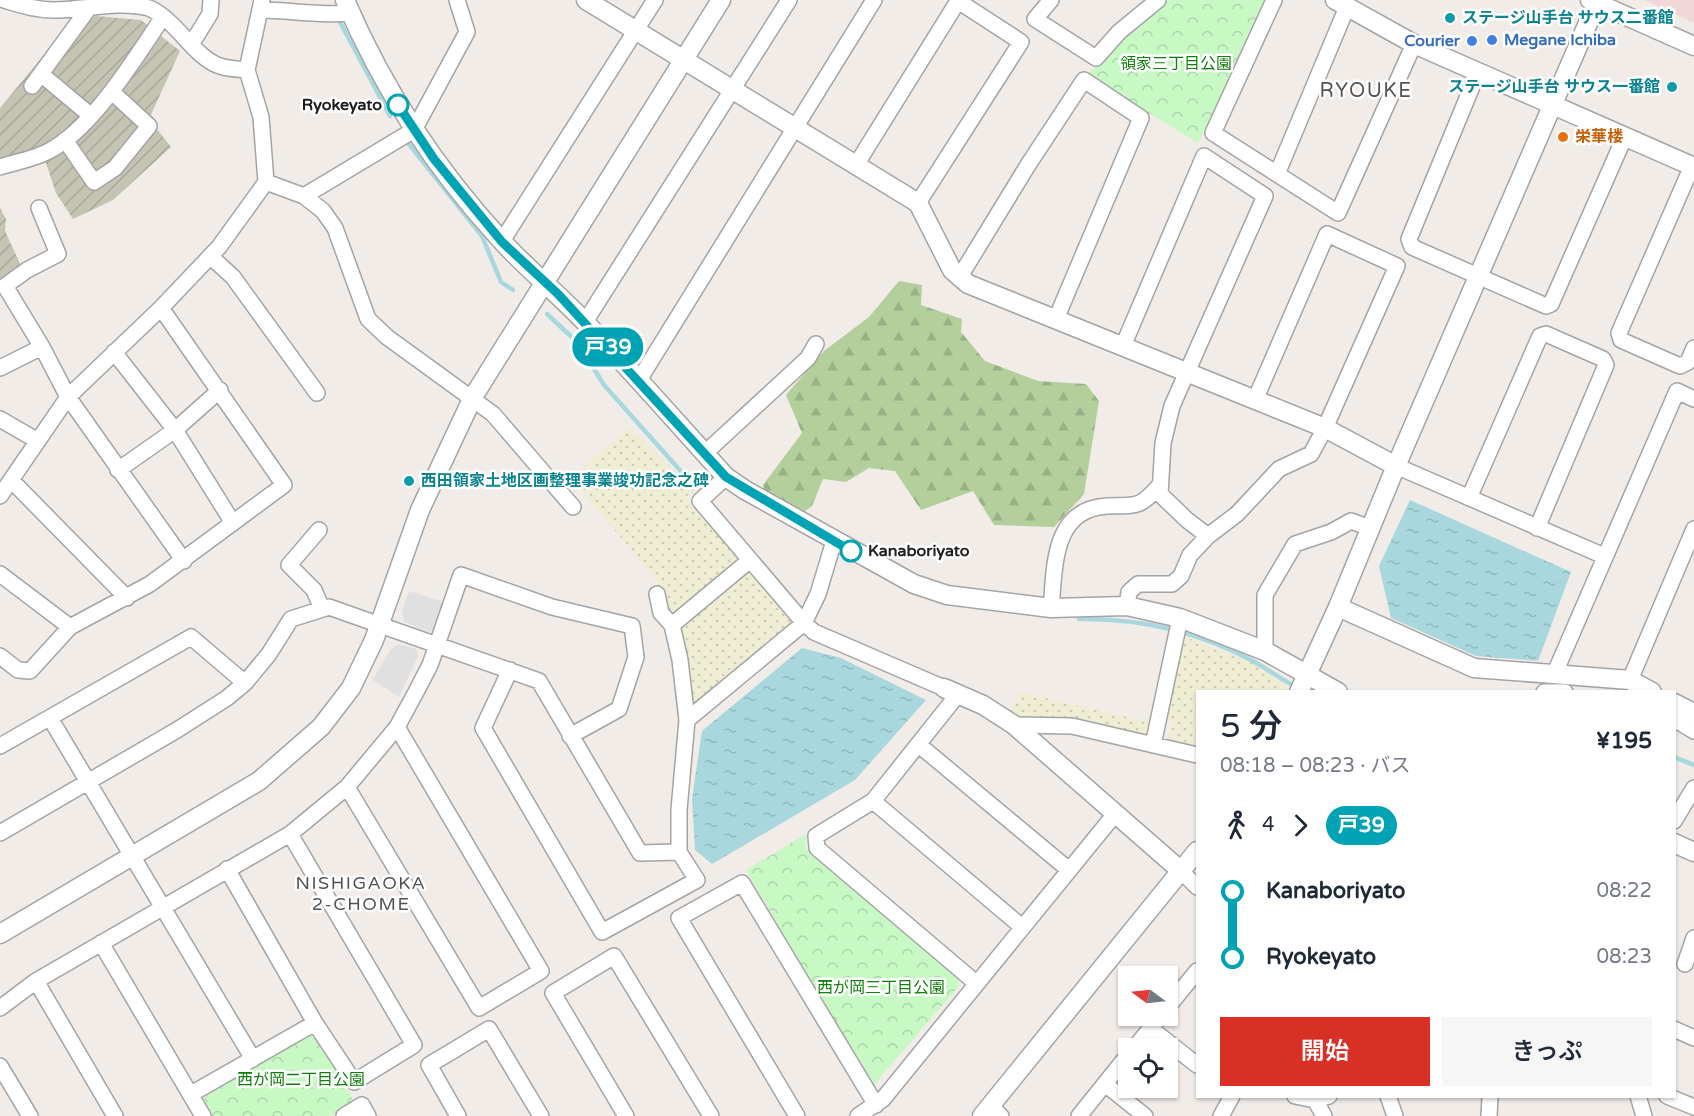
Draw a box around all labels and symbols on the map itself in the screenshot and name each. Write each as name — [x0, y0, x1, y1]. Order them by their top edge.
place label: ステージ山手台 サウス二番館 — [1462, 8, 1674, 28]
marker: ステージ山手台 サウス二番館 — [1443, 11, 1457, 25]
place label: Megane Ichiba — [1504, 30, 1616, 50]
place label: Courier — [1404, 31, 1461, 51]
marker: Megane Ichiba — [1485, 33, 1499, 47]
marker: Courier — [1465, 34, 1479, 48]
park label: 領家三丁目公園 — [1120, 54, 1232, 74]
place label: ステージ山手台 サウス一番館 — [1448, 77, 1660, 97]
district label: RYOUKE — [1320, 79, 1412, 103]
marker: ステージ山手台 サウス一番館 — [1665, 80, 1679, 94]
marker: Ryokeyato — [387, 94, 409, 116]
place label: Ryokeyato — [302, 95, 382, 115]
place label: 栄華楼 — [1575, 127, 1624, 147]
marker: 栄華楼 — [1556, 130, 1570, 144]
line badge: 戸39 — [574, 328, 642, 366]
place label: 西田領家土地区画整理事業竣功記念之碑 — [421, 471, 709, 491]
marker: 西田領家土地区画整理事業竣功記念之碑 — [402, 474, 416, 488]
marker: Kanaboriyato — [840, 540, 862, 562]
place label: Kanaboriyato — [868, 541, 970, 561]
district label: NISHIGAOKA 2-CHOME — [296, 872, 426, 915]
north arrow — [1118, 966, 1178, 1026]
park label: 西が岡三丁目公園 — [817, 978, 945, 998]
park label: 西が岡二丁目公園 — [237, 1070, 365, 1090]

